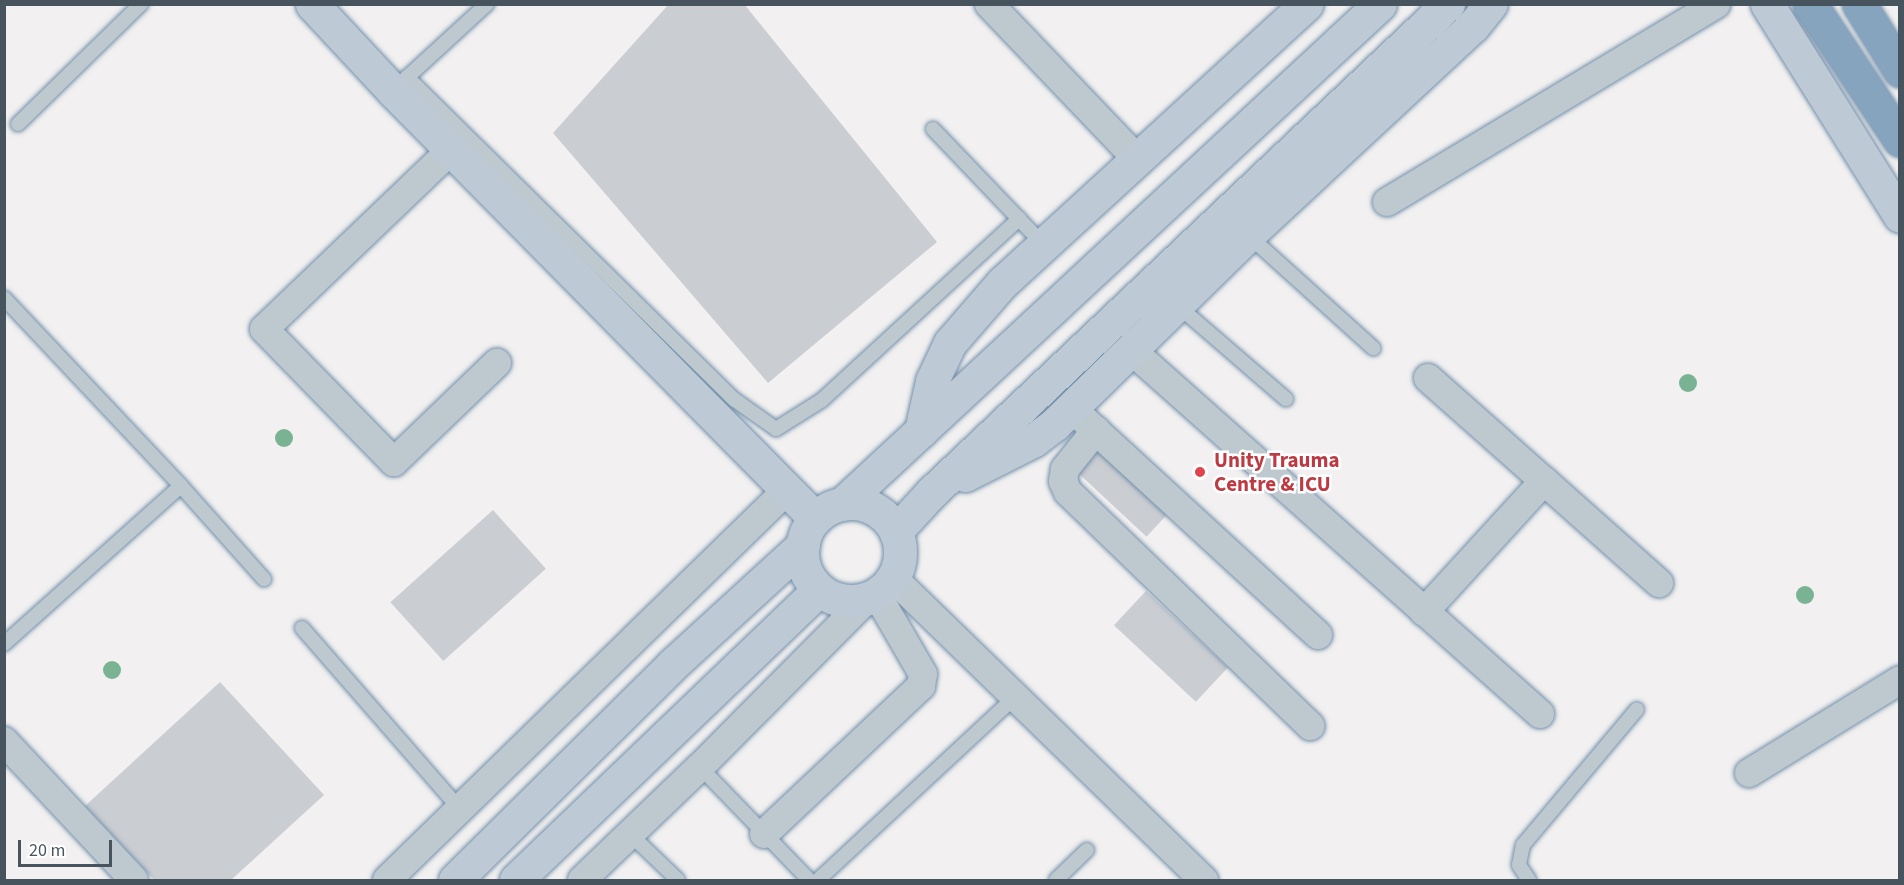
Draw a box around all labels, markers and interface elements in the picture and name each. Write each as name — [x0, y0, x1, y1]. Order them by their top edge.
place label: Unity Trauma Centre & ICU — [1214, 447, 1340, 497]
marker: Unity Trauma Centre & ICU — [1191, 463, 1209, 481]
scale bar — [21, 828, 116, 866]
text: 20 m — [29, 838, 65, 863]

